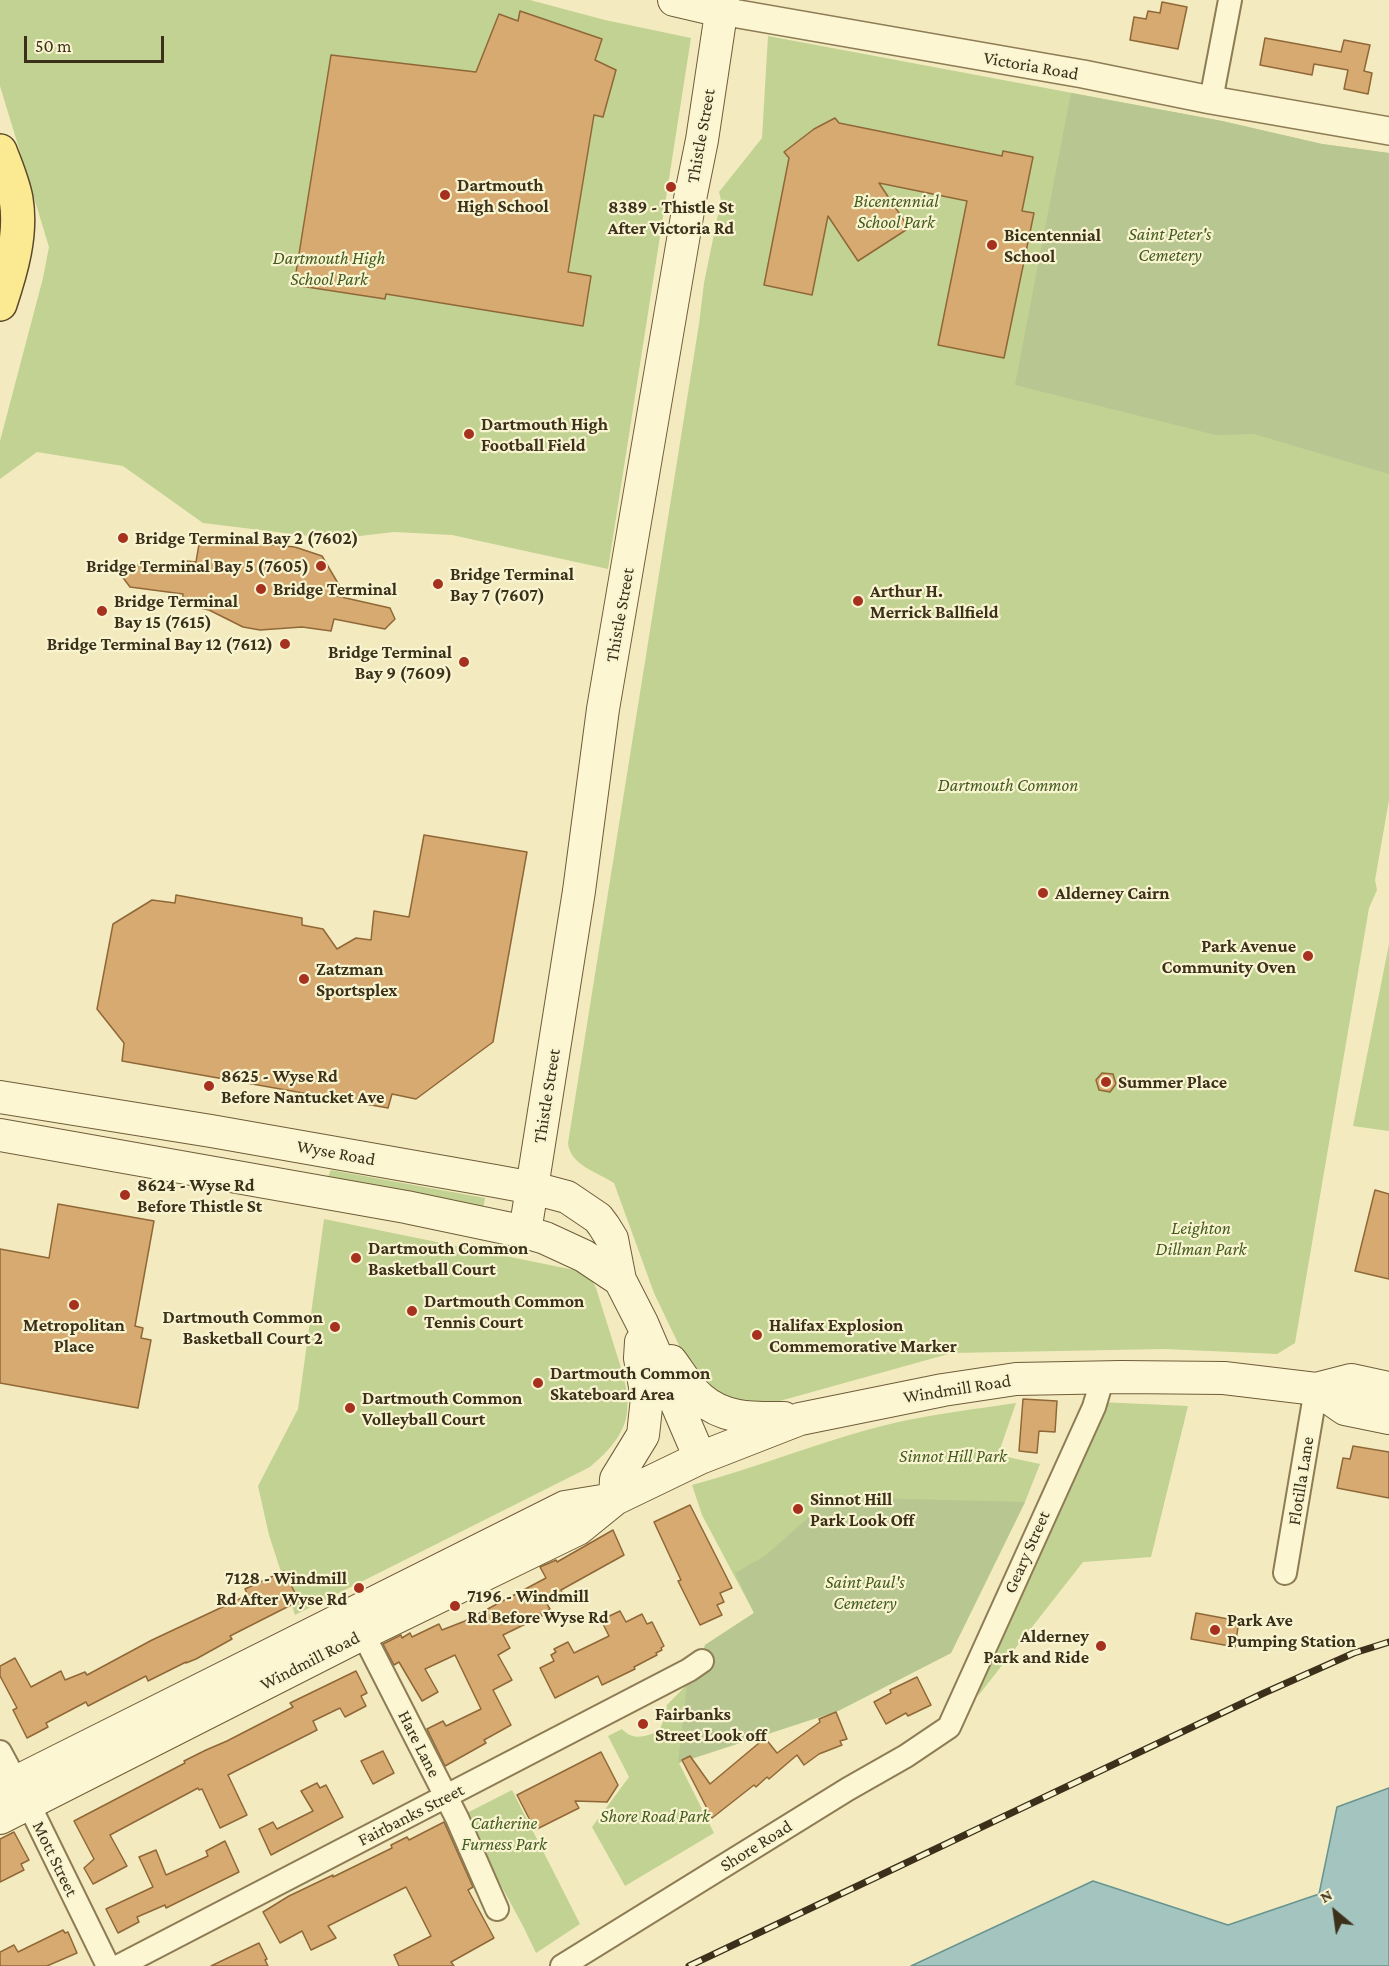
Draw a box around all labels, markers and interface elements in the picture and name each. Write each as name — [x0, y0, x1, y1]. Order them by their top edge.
scale bar — [27, 24, 166, 62]
text: 50 m — [35, 36, 72, 56]
street label: Victoria Road — [982, 47, 1080, 85]
street label: Thistle Street — [682, 87, 720, 185]
place label: Dartmouth High School — [457, 174, 549, 216]
marker: 8389 - Thistle St After Victoria Rd — [664, 180, 678, 194]
marker: Dartmouth High School — [438, 188, 452, 202]
park label: Bicentennial School Park — [853, 190, 939, 232]
place label: 8389 - Thistle St After Victoria Rd — [608, 196, 734, 238]
park label: Saint Peter's Cemetery — [1128, 223, 1212, 266]
place label: Bicentennial School — [1004, 224, 1101, 266]
marker: Bicentennial School — [985, 238, 999, 252]
park label: Dartmouth High School Park — [273, 247, 385, 290]
place label: Dartmouth High Football Field — [481, 413, 608, 456]
marker: Dartmouth High Football Field — [462, 427, 476, 441]
place label: Bridge Terminal Bay 2 (7602) — [135, 527, 359, 549]
marker: Bridge Terminal Bay 2 (7602) — [116, 531, 130, 545]
place label: Bridge Terminal Bay 5 (7605) — [86, 555, 309, 577]
marker: Bridge Terminal Bay 5 (7605) — [314, 559, 328, 573]
place label: Bridge Terminal Bay 7 (7607) — [450, 563, 574, 606]
street label: Thistle Street — [601, 566, 639, 664]
marker: Bridge Terminal Bay 7 (7607) — [431, 577, 445, 591]
place label: Bridge Terminal — [273, 578, 397, 600]
place label: Arthur H. Merrick Ballfield — [870, 580, 999, 622]
marker: Bridge Terminal — [254, 582, 268, 596]
place label: Bridge Terminal Bay 15 (7615) — [114, 590, 238, 632]
marker: Arthur H. Merrick Ballfield — [851, 594, 865, 608]
marker: Bridge Terminal Bay 15 (7615) — [95, 604, 109, 618]
place label: Bridge Terminal Bay 12 (7612) — [47, 633, 273, 655]
marker: Bridge Terminal Bay 12 (7612) — [278, 637, 292, 651]
place label: Bridge Terminal Bay 9 (7609) — [328, 641, 452, 684]
marker: Bridge Terminal Bay 9 (7609) — [457, 655, 471, 669]
park label: Dartmouth Common — [938, 774, 1078, 796]
place label: Alderney Cairn — [1055, 882, 1170, 904]
marker: Alderney Cairn — [1036, 886, 1050, 900]
place label: Park Avenue Community Oven — [1161, 935, 1296, 978]
marker: Park Avenue Community Oven — [1301, 949, 1315, 963]
place label: Zatzman Sportsplex — [316, 958, 397, 1000]
marker: Zatzman Sportsplex — [297, 972, 311, 986]
street label: Thistle Street — [529, 1047, 565, 1145]
place label: 8625 - Wyse Rd Before Nantucket Ave — [221, 1065, 384, 1108]
place label: Summer Place — [1118, 1071, 1227, 1093]
marker: Summer Place — [1099, 1075, 1113, 1089]
marker: 8625 - Wyse Rd Before Nantucket Ave — [202, 1079, 216, 1093]
street label: Wyse Road — [295, 1135, 377, 1171]
place label: 8624 - Wyse Rd Before Thistle St — [137, 1174, 262, 1216]
marker: 8624 - Wyse Rd Before Thistle St — [118, 1188, 132, 1202]
park label: Leighton Dillman Park — [1156, 1217, 1246, 1260]
place label: Dartmouth Common Basketball Court — [368, 1237, 528, 1280]
marker: Dartmouth Common Basketball Court — [349, 1251, 363, 1265]
place label: Dartmouth Common Tennis Court — [424, 1290, 584, 1332]
marker: Metropolitan Place — [67, 1298, 81, 1312]
marker: Dartmouth Common Tennis Court — [405, 1304, 419, 1318]
place label: Dartmouth Common Basketball Court 2 — [163, 1306, 323, 1348]
place label: Metropolitan Place — [23, 1314, 125, 1356]
place label: Halifax Explosion Commemorative Marker — [769, 1314, 957, 1356]
marker: Dartmouth Common Basketball Court 2 — [328, 1320, 342, 1334]
marker: Halifax Explosion Commemorative Marker — [750, 1328, 764, 1342]
place label: Dartmouth Common Skateboard Area — [550, 1362, 710, 1404]
street label: Windmill Road — [902, 1370, 1012, 1408]
marker: Dartmouth Common Skateboard Area — [531, 1376, 545, 1390]
place label: Dartmouth Common Volleyball Court — [362, 1387, 522, 1430]
marker: Dartmouth Common Volleyball Court — [343, 1401, 357, 1415]
street label: Flotilla Lane — [1283, 1435, 1319, 1527]
park label: Sinnot Hill Park — [899, 1445, 1007, 1467]
place label: Sinnot Hill Park Look Off — [810, 1488, 914, 1530]
marker: Sinnot Hill Park Look Off — [791, 1502, 805, 1516]
street label: Geary Street — [999, 1507, 1055, 1597]
place label: 7128 - Windmill Rd After Wyse Rd — [216, 1567, 347, 1610]
park label: Saint Paul's Cemetery — [825, 1571, 905, 1614]
marker: 7128 - Windmill Rd After Wyse Rd — [352, 1581, 366, 1595]
place label: 7196 - Windmill Rd Before Wyse Rd — [467, 1585, 609, 1628]
marker: 7196 - Windmill Rd Before Wyse Rd — [448, 1599, 462, 1613]
place label: Park Ave Pumping Station — [1227, 1609, 1356, 1652]
marker: Park Ave Pumping Station — [1208, 1623, 1222, 1637]
place label: Alderney Park and Ride — [983, 1625, 1089, 1668]
street label: Windmill Road — [257, 1627, 363, 1695]
marker: Alderney Park and Ride — [1094, 1639, 1108, 1653]
place label: Fairbanks Street Look off — [655, 1703, 767, 1746]
street label: Hare Lane — [393, 1707, 445, 1781]
marker: Fairbanks Street Look off — [636, 1717, 650, 1731]
street label: Fairbanks Street — [354, 1779, 468, 1851]
park label: Shore Road Park — [600, 1805, 710, 1827]
park label: Catherine Furness Park — [461, 1812, 547, 1854]
street label: Shore Road — [716, 1815, 796, 1877]
street label: Mott Street — [27, 1818, 83, 1900]
north arrow — [1305, 1882, 1365, 1942]
text: N — [1317, 1886, 1335, 1906]

